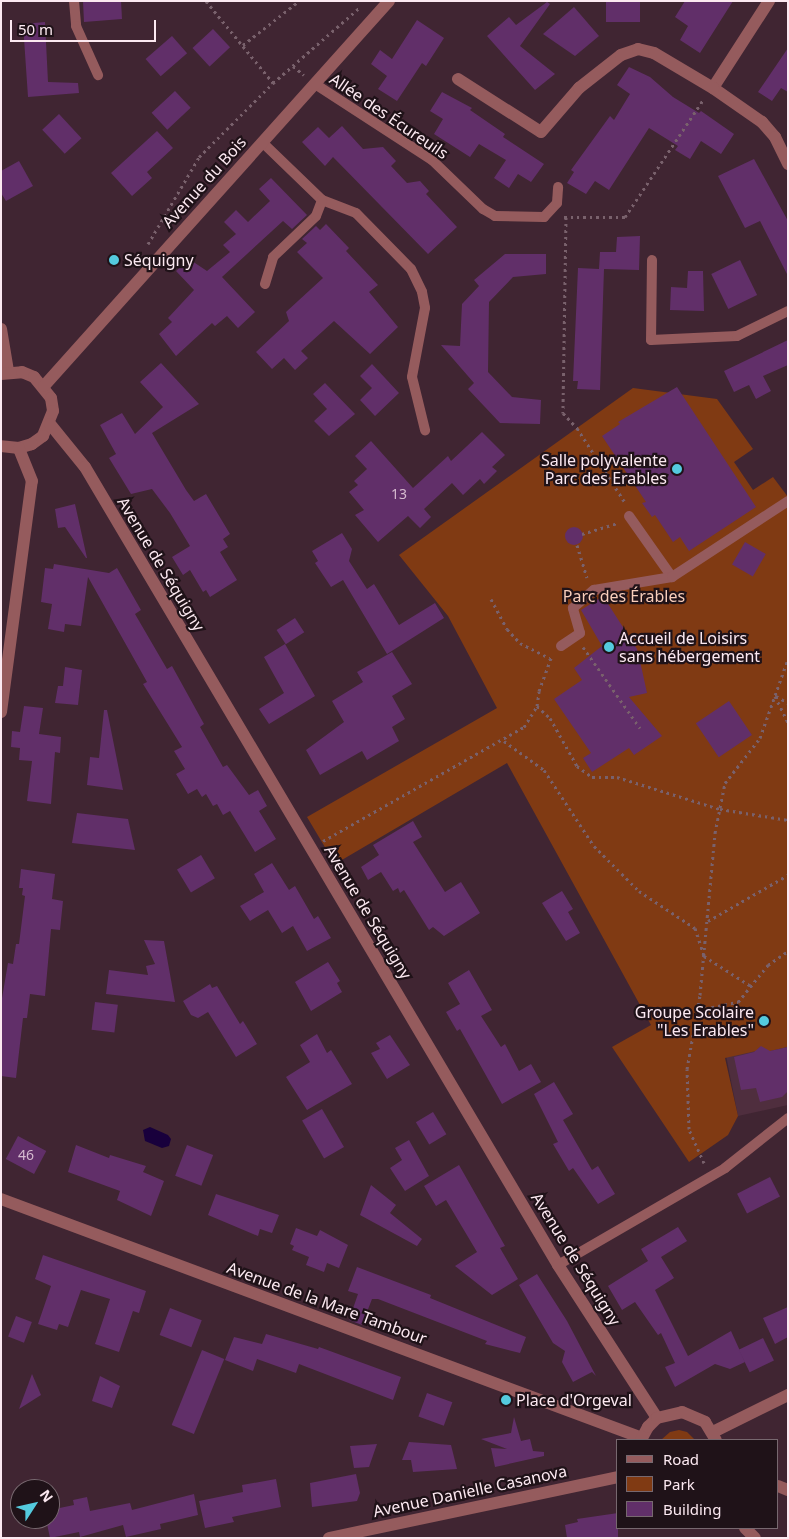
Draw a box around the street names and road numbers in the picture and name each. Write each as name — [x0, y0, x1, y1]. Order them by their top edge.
street label: Allée des Écureuils — [326, 69, 452, 163]
street label: Avenue du Bois — [158, 132, 250, 232]
street label: Avenue de Séquigny — [113, 494, 209, 634]
street label: Avenue de Séquigny — [320, 842, 416, 982]
street label: Avenue de Séquigny — [527, 1189, 625, 1329]
street label: Avenue de la Mare Tambour — [225, 1258, 429, 1348]
street label: Avenue Danielle Casanova — [371, 1461, 569, 1521]

